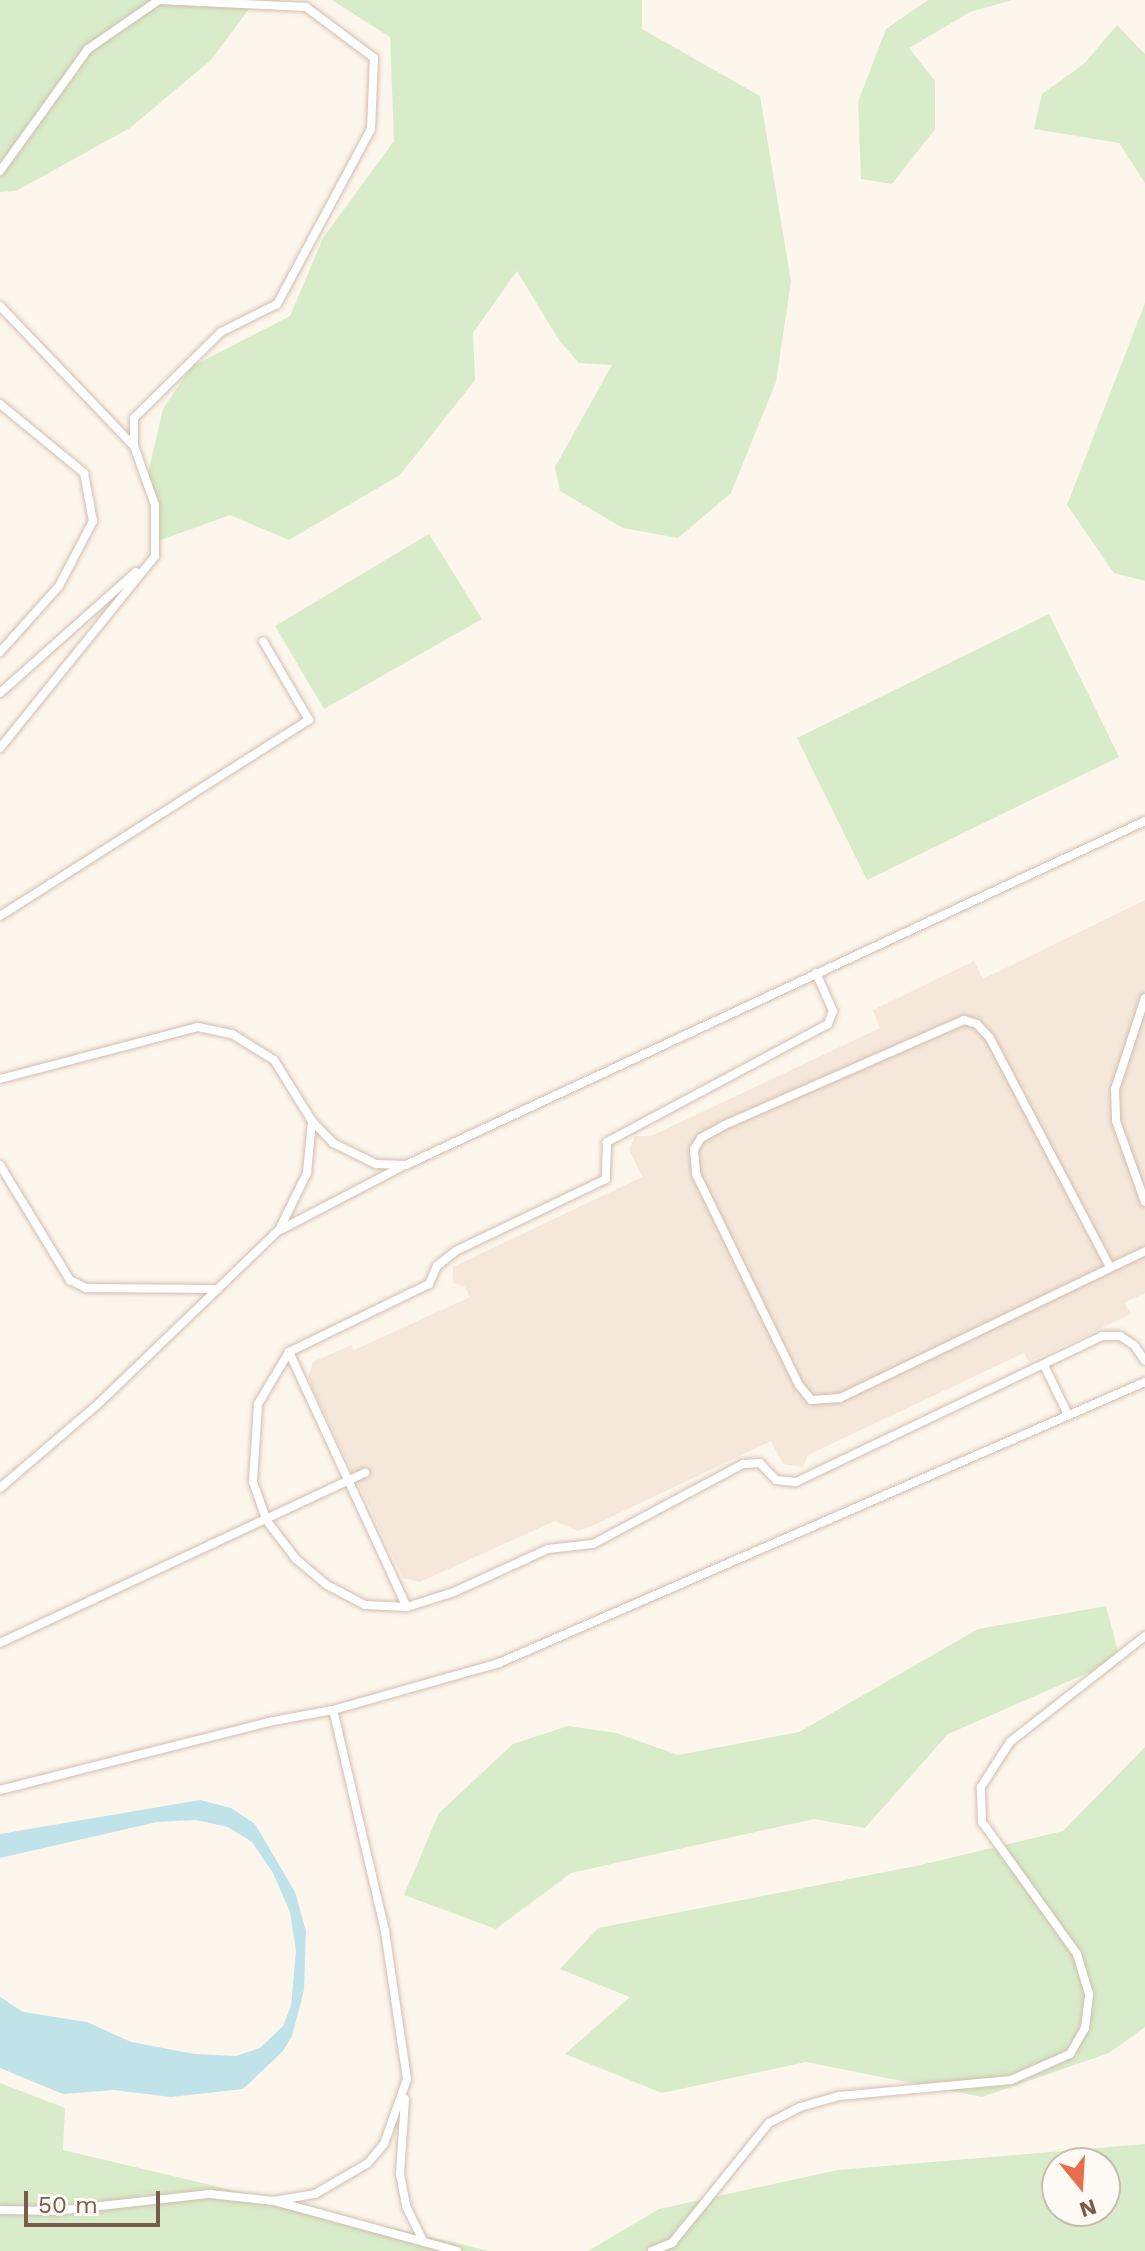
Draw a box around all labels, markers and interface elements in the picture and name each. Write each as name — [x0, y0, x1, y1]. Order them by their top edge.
north arrow — [1041, 2147, 1121, 2227]
scale bar — [28, 2175, 164, 2225]
text: 50 m — [38, 2191, 98, 2219]
text: N — [1076, 2194, 1100, 2223]

